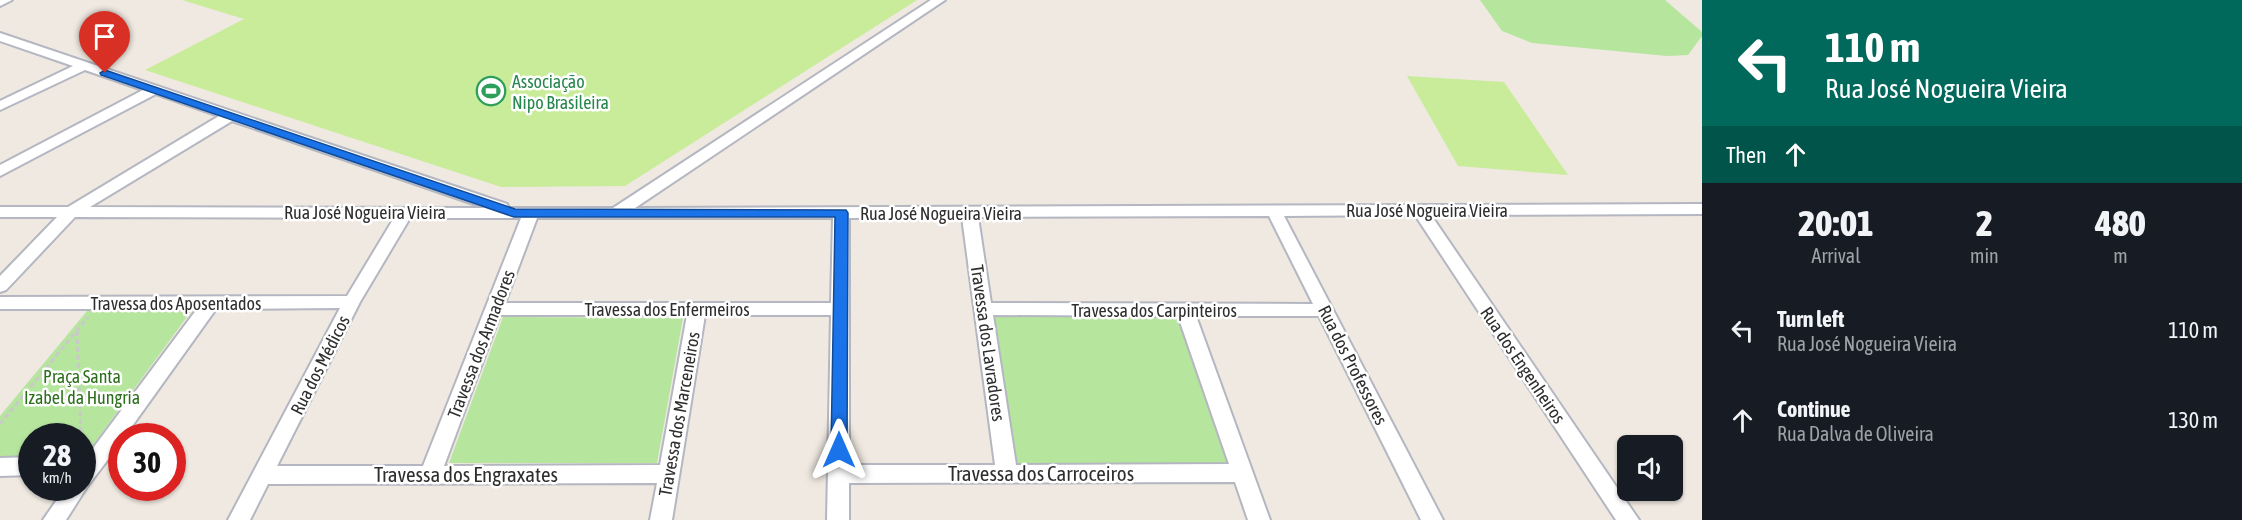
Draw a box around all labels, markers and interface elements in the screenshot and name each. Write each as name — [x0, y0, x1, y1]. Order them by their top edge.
pin — [79, 11, 130, 73]
icon: arrive — [88, 20, 121, 53]
text: 110 m — [1825, 23, 1920, 71]
icon: left — [1726, 24, 1804, 102]
place label: Associação Nipo Brasileira — [512, 71, 609, 113]
text: Rua José Nogueira Vieira — [1825, 73, 2068, 104]
sports icon: Associação Nipo Brasileira — [475, 75, 507, 107]
icon: ahead — [1779, 138, 1812, 171]
text: Then — [1726, 142, 1767, 168]
street label: Rua José Nogueira Vieira — [1346, 200, 1508, 221]
street label: Rua José Nogueira Vieira — [284, 202, 446, 223]
text: 20:01 — [1798, 202, 1874, 244]
text: 2 — [1976, 202, 1993, 244]
text: 480 — [2095, 202, 2146, 244]
street label: Rua José Nogueira Vieira — [860, 203, 1022, 224]
text: Arrival — [1812, 244, 1860, 267]
text: min — [1970, 244, 1999, 267]
text: m — [2113, 244, 2128, 267]
street label: Travessa dos Lavradores — [967, 263, 1009, 423]
street label: Travessa dos Armadores — [443, 267, 519, 421]
street label: Travessa dos Aposentados — [91, 293, 261, 314]
street label: Travessa dos Enfermeiros — [584, 299, 750, 320]
street label: Travessa dos Carpinteiros — [1071, 300, 1237, 321]
street label: Rua dos Professores — [1314, 302, 1392, 428]
street label: Rua dos Engenheiros — [1476, 303, 1570, 427]
text: Turn left — [1777, 306, 1844, 332]
street label: Rua dos Médicos — [286, 312, 354, 418]
icon: left — [1726, 314, 1759, 347]
text: 110 m — [2168, 317, 2218, 343]
street label: Travessa dos Marceneiros — [654, 330, 704, 498]
text: Rua José Nogueira Vieira — [1777, 332, 1957, 355]
park label: Praça Santa Izabel da Hungria — [24, 366, 140, 408]
text: Continue — [1777, 396, 1851, 422]
icon: ahead — [1726, 404, 1759, 437]
text: 130 m — [2168, 407, 2218, 433]
position arrow — [807, 418, 871, 482]
text: Rua Dalva de Oliveira — [1777, 422, 1934, 445]
speed limit sign: 30 — [108, 423, 186, 501]
map controls — [1617, 435, 1683, 501]
button: sound — [1617, 435, 1683, 501]
text: 28 — [43, 438, 71, 472]
street label: Travessa dos Carroceiros — [948, 461, 1134, 485]
street label: Travessa dos Engraxates — [374, 462, 558, 486]
text: km/h — [42, 469, 72, 486]

